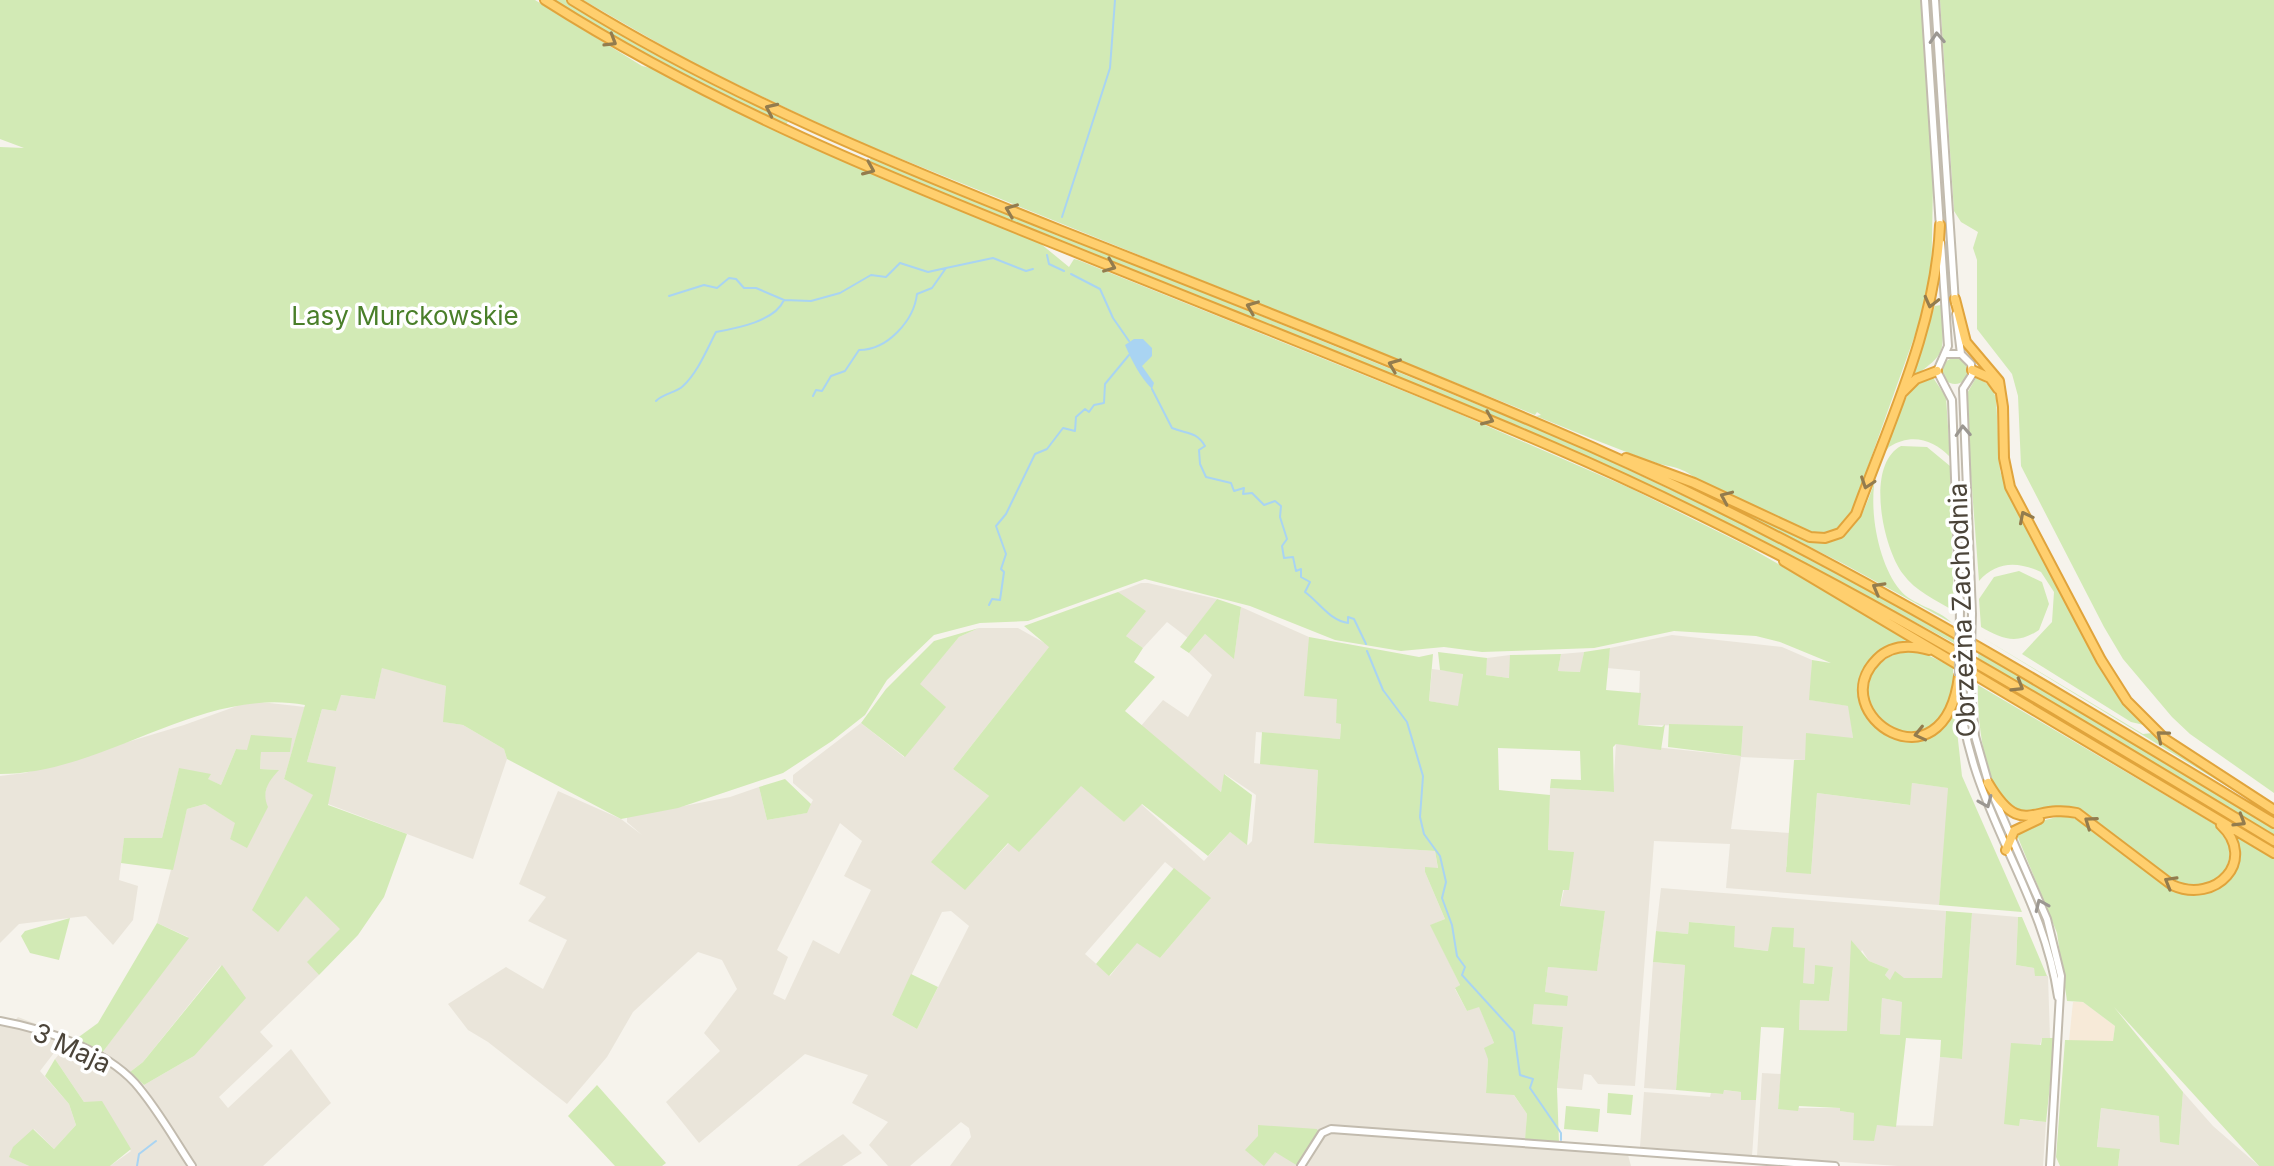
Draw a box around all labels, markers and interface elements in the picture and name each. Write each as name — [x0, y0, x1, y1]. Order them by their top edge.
one-way arrow — [602, 31, 617, 47]
one-way arrow — [1928, 31, 1945, 44]
one-way arrow — [765, 103, 780, 119]
one-way arrow — [861, 159, 875, 175]
one-way arrow — [1005, 203, 1019, 220]
one-way arrow — [1102, 257, 1116, 273]
one-way arrow — [1923, 295, 1940, 309]
park label: Lasy Murckowskie — [291, 300, 519, 331]
one-way arrow — [1246, 301, 1260, 317]
one-way arrow — [1388, 358, 1402, 374]
one-way arrow — [1480, 410, 1494, 426]
one-way arrow — [1955, 424, 1972, 437]
one-way arrow — [1861, 475, 1877, 489]
street label: Obrzeżna Zachodnia — [1942, 482, 1981, 738]
one-way arrow — [1720, 490, 1734, 506]
one-way arrow — [2020, 511, 2035, 526]
one-way arrow — [1872, 582, 1886, 598]
one-way arrow — [2009, 676, 2024, 692]
one-way arrow — [1913, 725, 1927, 742]
one-way arrow — [2157, 731, 2171, 746]
one-way arrow — [1976, 793, 1992, 808]
one-way arrow — [2232, 811, 2246, 826]
one-way arrow — [2084, 817, 2098, 832]
one-way arrow — [2164, 876, 2179, 892]
one-way arrow — [2035, 899, 2051, 913]
street label: 3 Maja — [28, 1016, 116, 1079]

